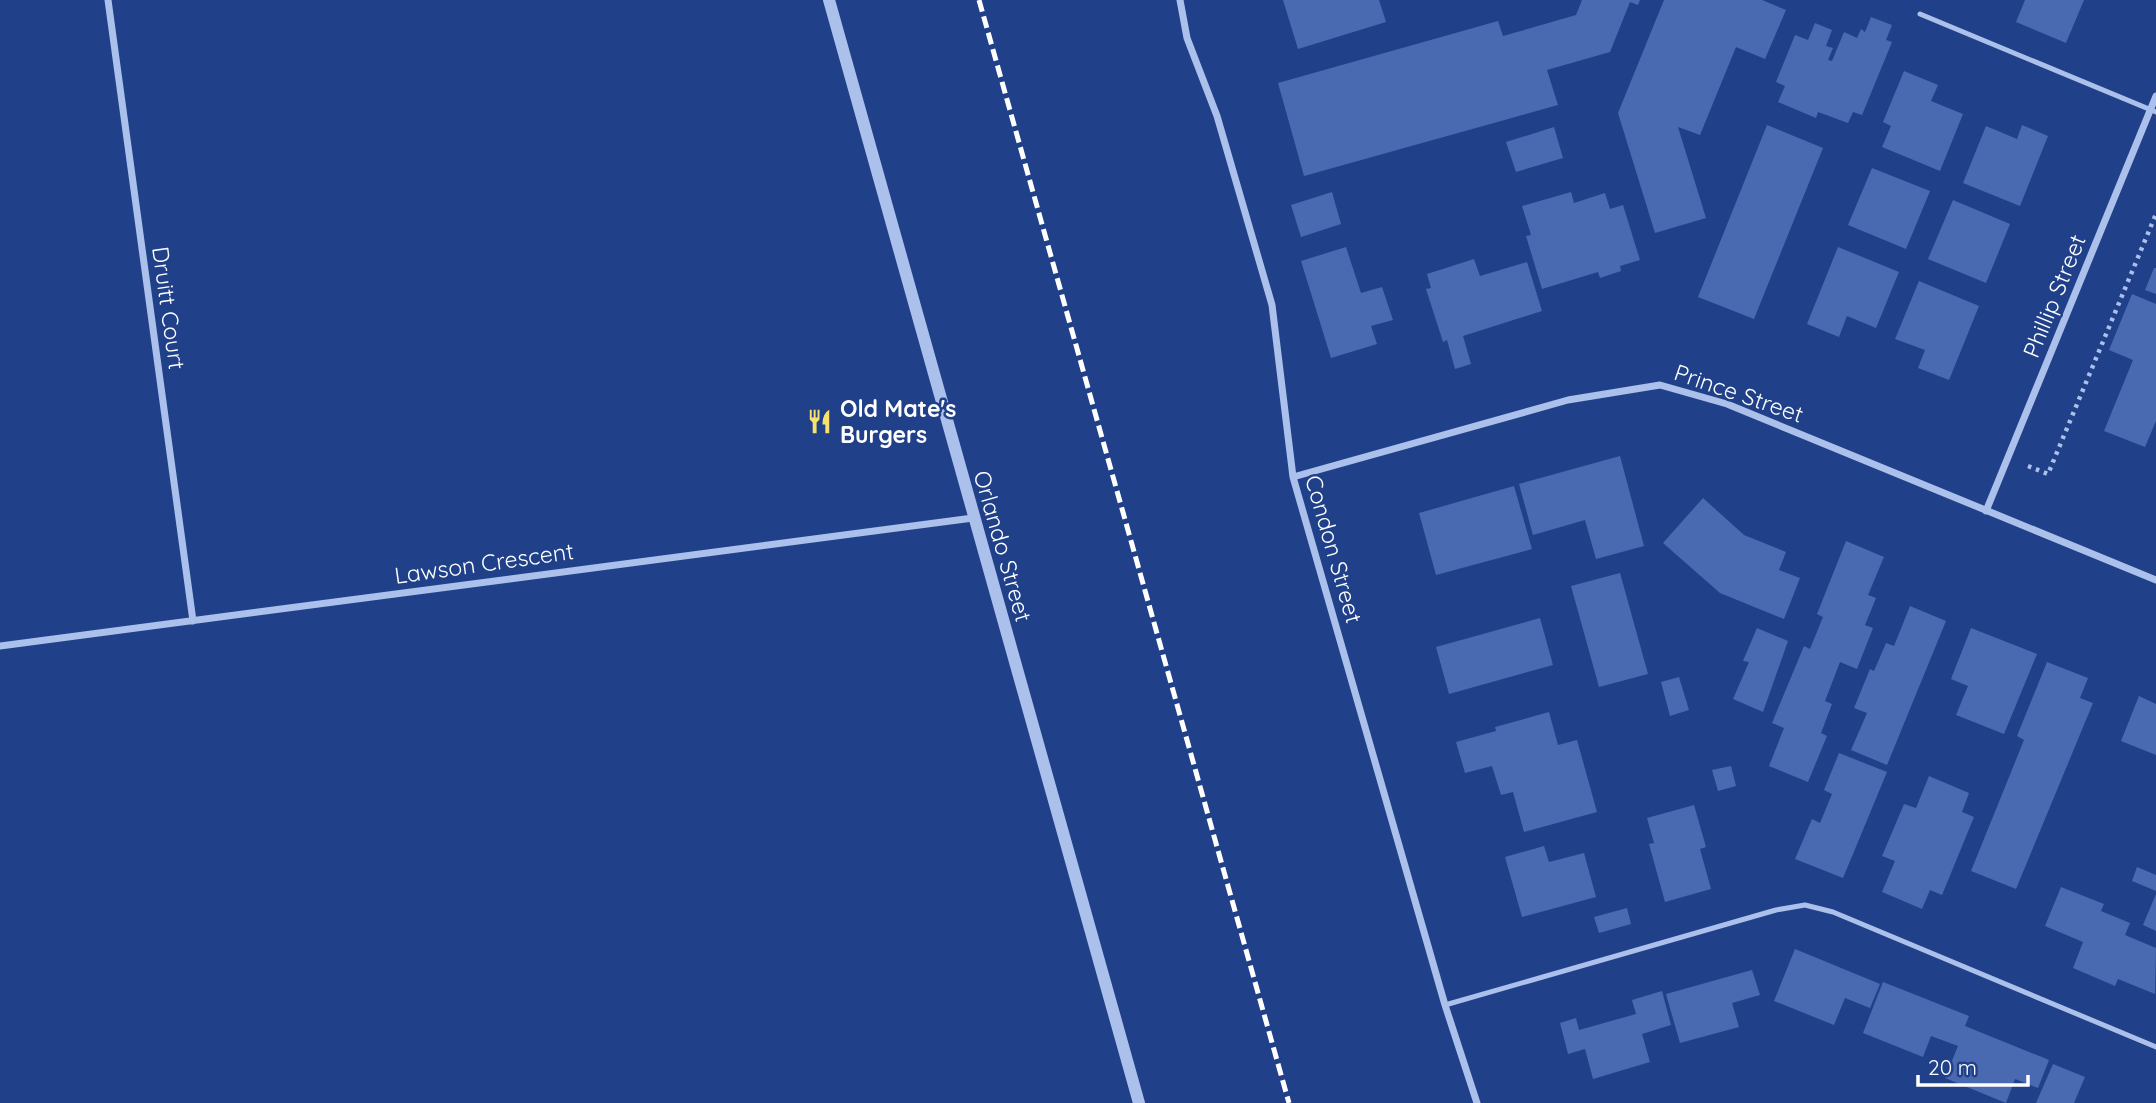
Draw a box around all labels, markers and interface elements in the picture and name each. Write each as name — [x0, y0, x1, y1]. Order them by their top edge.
street label: Phillip Street — [2016, 230, 2092, 362]
street label: Druitt Court — [146, 245, 192, 372]
street label: Prince Street — [1671, 357, 1808, 429]
place label: Old Mate's Burgers — [840, 394, 956, 449]
restaurant icon: Old Mate's Burgers — [806, 407, 834, 435]
street label: Orlando Street — [968, 467, 1038, 625]
street label: Condon Street — [1299, 472, 1369, 626]
street label: Lawson Crescent — [393, 536, 576, 590]
scale bar — [1918, 1044, 2028, 1088]
text: 20 m — [1928, 1054, 1977, 1080]

